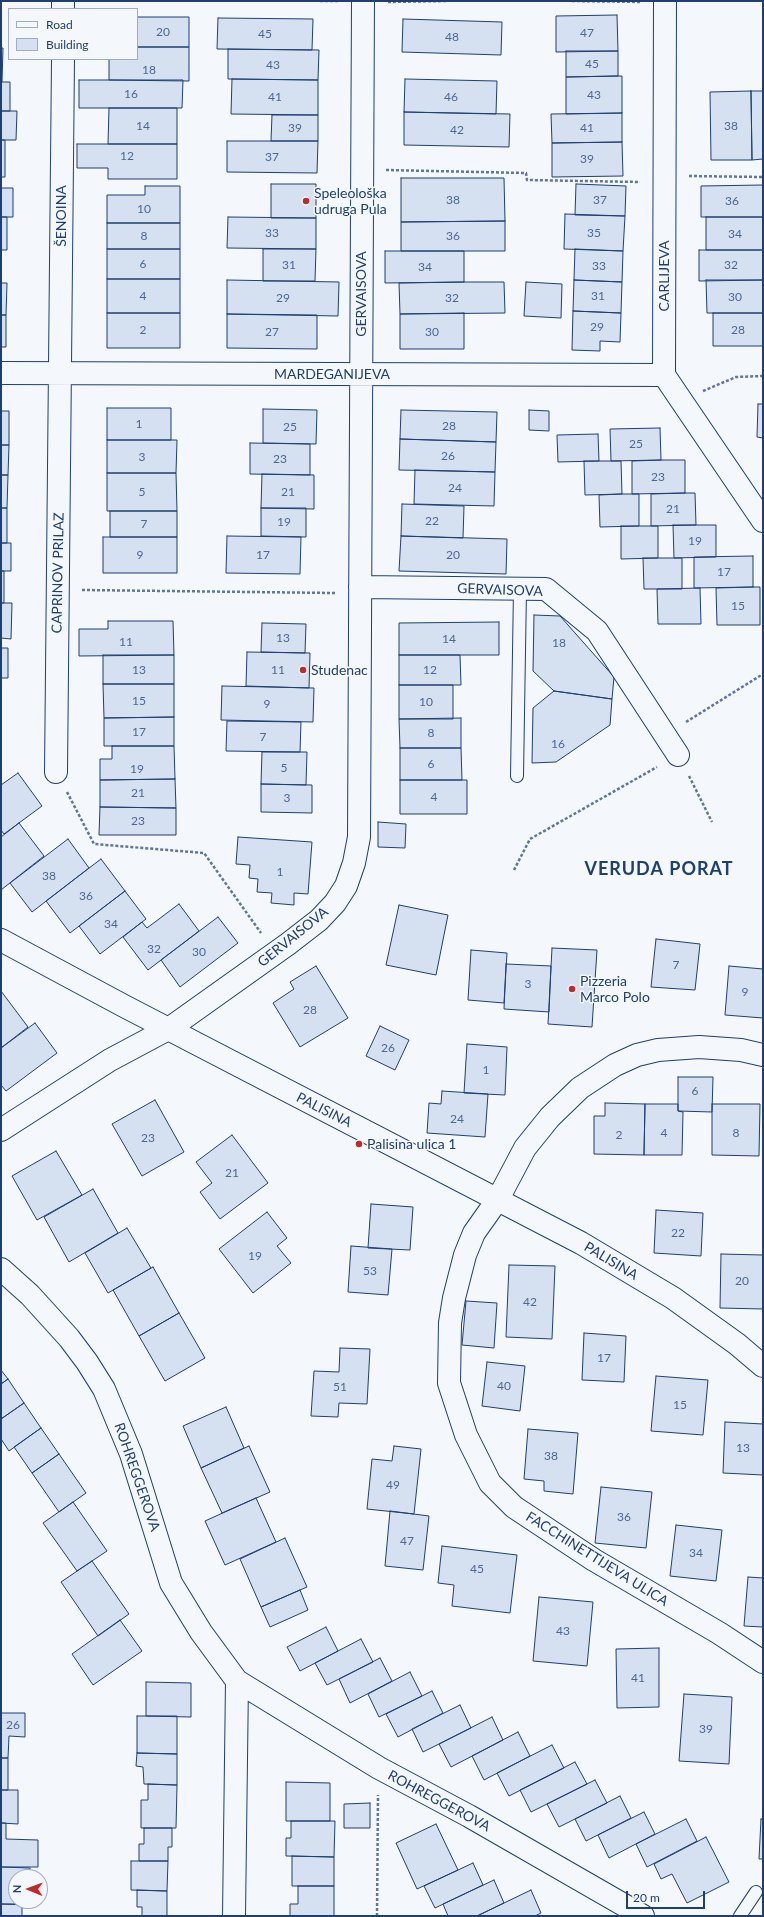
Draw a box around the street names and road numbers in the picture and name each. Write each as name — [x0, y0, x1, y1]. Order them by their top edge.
street label: ŠENOINA — [53, 185, 69, 247]
street label: CARLIJEVA — [656, 241, 672, 311]
street label: GERVAISOVA — [353, 251, 369, 337]
street label: MARDEGANIJEVA — [274, 366, 390, 382]
street label: CAPRINOV PRILAZ — [49, 512, 67, 634]
street label: GERVAISOVA — [457, 580, 543, 600]
street label: GERVAISOVA — [254, 904, 332, 970]
street label: PALISINA — [293, 1089, 355, 1131]
street label: PALISINA — [581, 1238, 641, 1284]
street label: ROHREGGEROVA — [111, 1421, 163, 1533]
street label: FACCHINETTIJEVA ULICA — [523, 1508, 671, 1610]
street label: ROHREGGEROVA — [385, 1767, 493, 1835]

